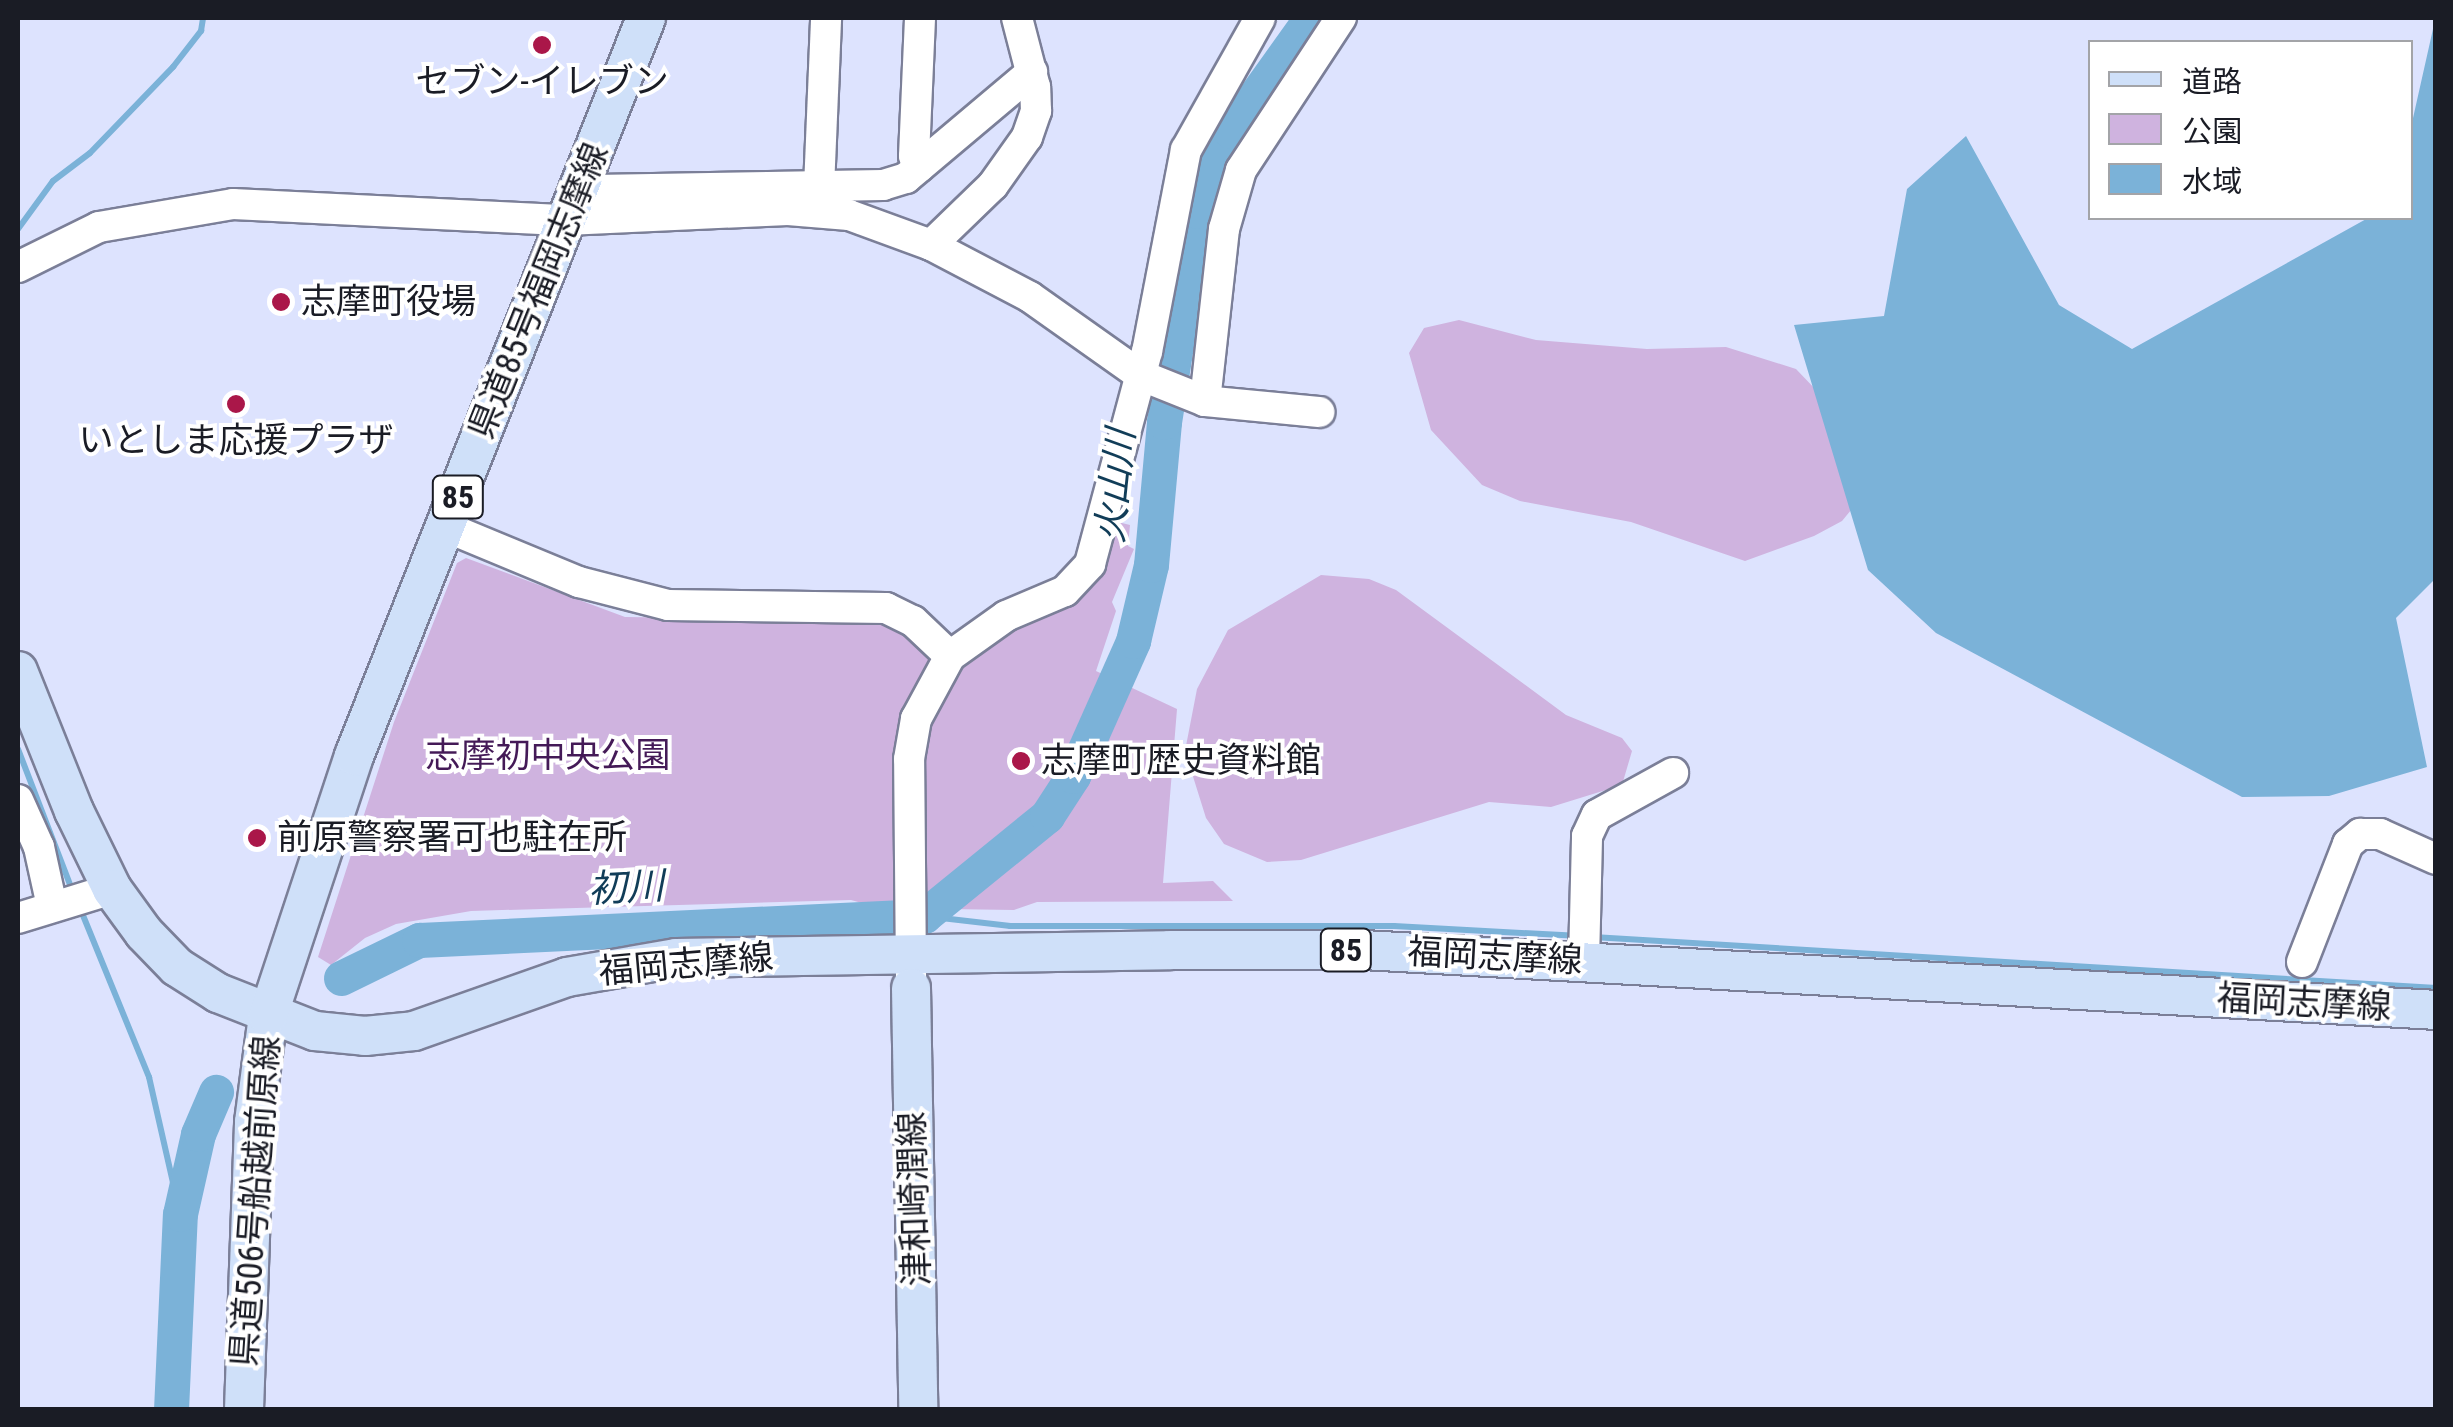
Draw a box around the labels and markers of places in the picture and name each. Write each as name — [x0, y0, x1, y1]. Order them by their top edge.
marker: セブン-イレブン — [531, 34, 553, 56]
place label: セブン-イレブン — [415, 61, 669, 103]
place label: 志摩町役場 — [301, 281, 476, 323]
marker: 志摩町役場 — [270, 291, 292, 313]
marker: いとしま応援プラザ — [225, 393, 247, 415]
place label: いとしま応援プラザ — [79, 420, 393, 462]
place label: 志摩町歴史資料館 — [1041, 740, 1321, 782]
marker: 志摩町歴史資料館 — [1010, 750, 1032, 772]
place label: 前原警察署可也駐在所 — [277, 817, 627, 859]
marker: 前原警察署可也駐在所 — [246, 827, 268, 849]

